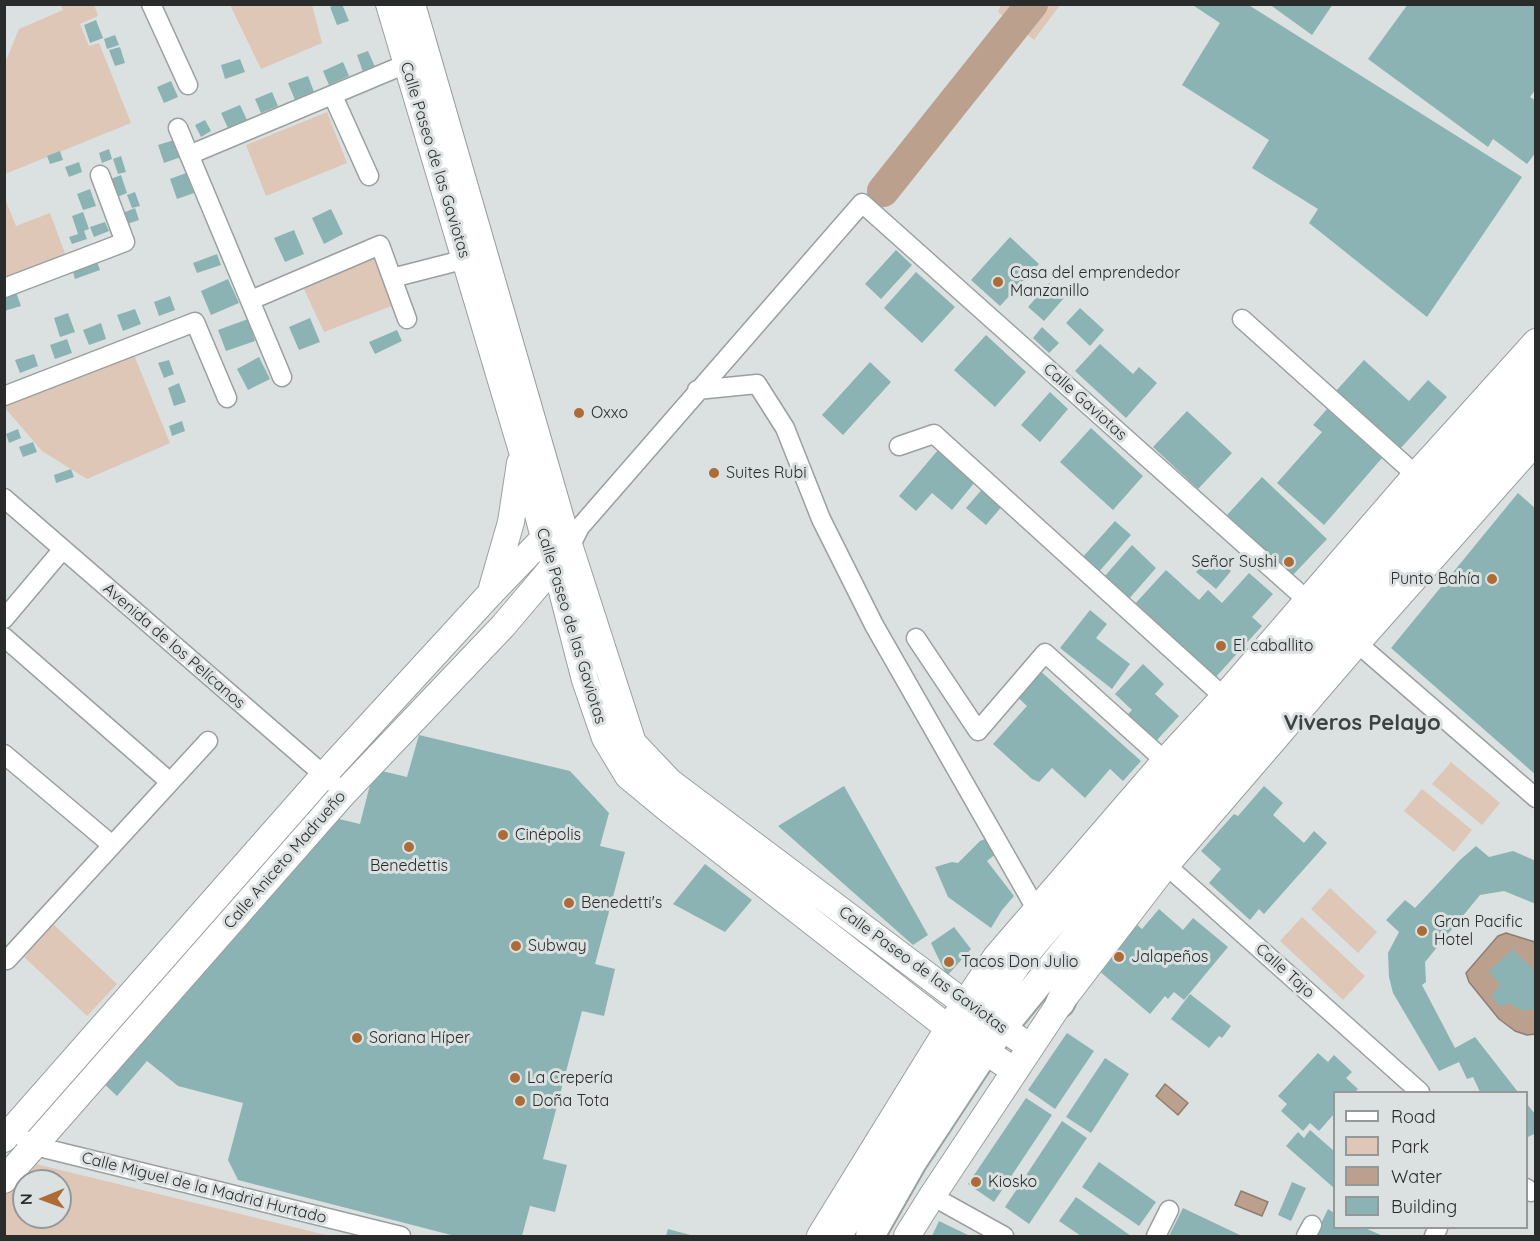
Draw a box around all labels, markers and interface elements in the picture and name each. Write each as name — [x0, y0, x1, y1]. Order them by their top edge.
street label: Calle Paseo de las Gaviotas — [396, 60, 474, 260]
place label: Casa del emprendedor Manzanillo — [1010, 263, 1180, 301]
marker: Casa del emprendedor Manzanillo — [991, 275, 1005, 289]
street label: Calle Gaviotas — [1039, 359, 1131, 445]
place label: Oxxo — [591, 403, 628, 423]
marker: Oxxo — [572, 406, 586, 420]
place label: Suites Rubi — [726, 463, 807, 483]
marker: Suites Rubi — [707, 466, 721, 480]
street label: Calle Paseo de las Gaviotas — [532, 526, 610, 726]
place label: Señor Sushi — [1191, 552, 1277, 572]
marker: Señor Sushi — [1282, 555, 1296, 569]
place label: Punto Bahía — [1390, 569, 1480, 589]
marker: Punto Bahía — [1485, 572, 1499, 586]
street label: Avenida de los Pelícanos — [99, 579, 249, 713]
place label: El caballito — [1233, 636, 1313, 656]
marker: El caballito — [1214, 639, 1228, 653]
district label: Viveros Pelayo — [1283, 710, 1441, 736]
street label: Calle Aniceto Madrueño — [220, 787, 350, 933]
place label: Cinépolis — [515, 825, 581, 845]
marker: Cinépolis — [496, 828, 510, 842]
marker: Benedettis — [402, 840, 416, 854]
place label: Benedettis — [370, 856, 448, 876]
place label: Benedetti's — [581, 893, 662, 913]
marker: Benedetti's — [562, 896, 576, 910]
street label: Calle Paseo de las Gaviotas — [835, 902, 1011, 1038]
place label: Gran Pacific Hotel — [1434, 912, 1523, 950]
marker: Gran Pacific Hotel — [1415, 924, 1429, 938]
place label: Subway — [528, 936, 587, 956]
marker: Subway — [509, 939, 523, 953]
street label: Calle Tajo — [1252, 940, 1318, 1002]
place label: Jalapeños — [1131, 947, 1208, 967]
marker: Jalapeños — [1112, 950, 1126, 964]
place label: Tacos Don Julio — [961, 952, 1079, 972]
marker: Tacos Don Julio — [942, 955, 956, 969]
place label: Soriana Híper — [369, 1028, 470, 1048]
marker: Soriana Híper — [350, 1031, 364, 1045]
place label: La Crepería — [527, 1068, 613, 1088]
marker: La Crepería — [508, 1071, 522, 1085]
place label: Doña Tota — [532, 1091, 609, 1111]
legend — [1333, 1091, 1528, 1229]
marker: Doña Tota — [513, 1094, 527, 1108]
text: Road — [1391, 1105, 1436, 1128]
text: Park — [1391, 1135, 1429, 1158]
street label: Calle Miguel de la Madrid Hurtado — [79, 1148, 329, 1228]
text: Water — [1391, 1165, 1442, 1188]
north arrow — [12, 1169, 72, 1229]
place label: Kiosko — [988, 1172, 1037, 1192]
marker: Kiosko — [969, 1175, 983, 1189]
text: N — [16, 1193, 36, 1205]
text: Building — [1391, 1195, 1457, 1218]

